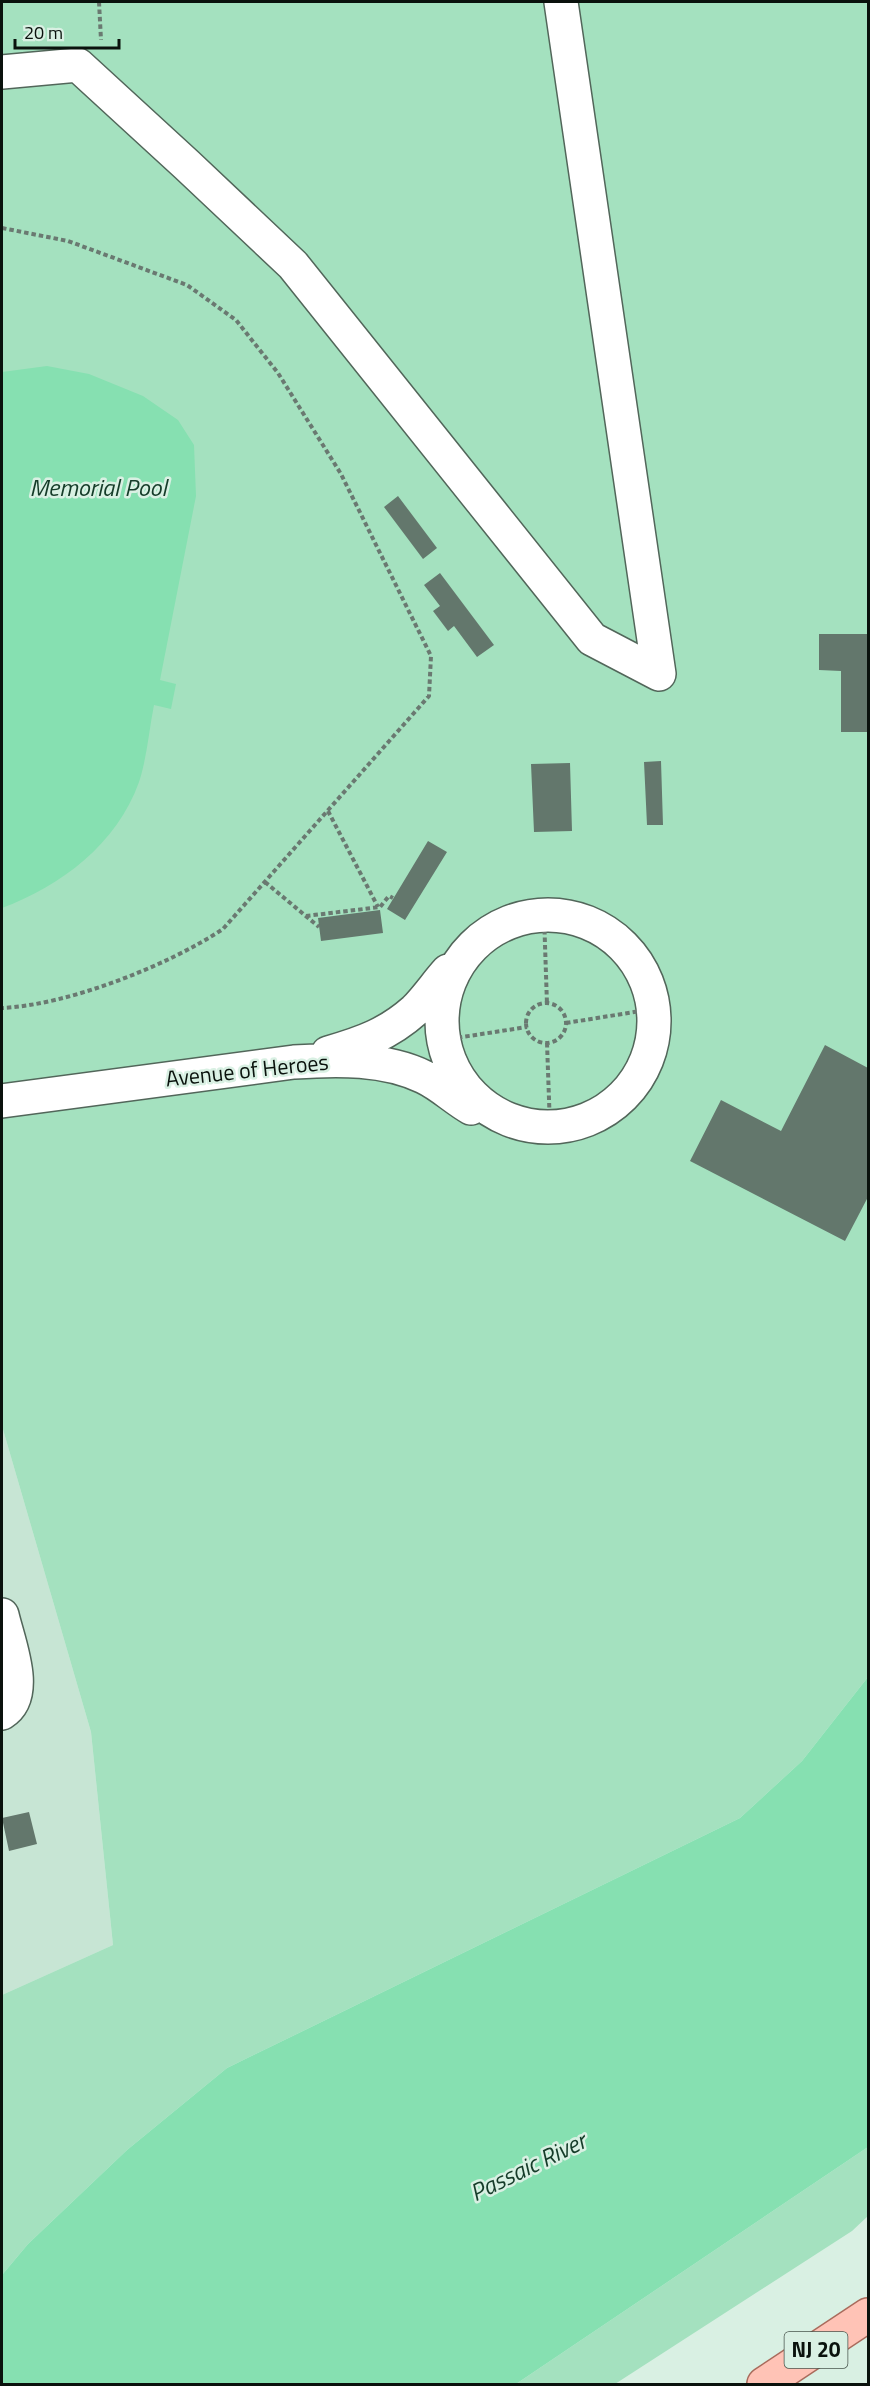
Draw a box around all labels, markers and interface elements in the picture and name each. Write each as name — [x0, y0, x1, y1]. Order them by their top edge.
scale bar — [15, 12, 118, 50]
text: 20 m — [24, 19, 63, 46]
water label: Memorial Pool — [29, 469, 169, 505]
street label: Avenue of Heroes — [164, 1045, 330, 1095]
water label: Passaic River — [463, 2121, 595, 2210]
road number: NJ 20 — [784, 2332, 848, 2368]

